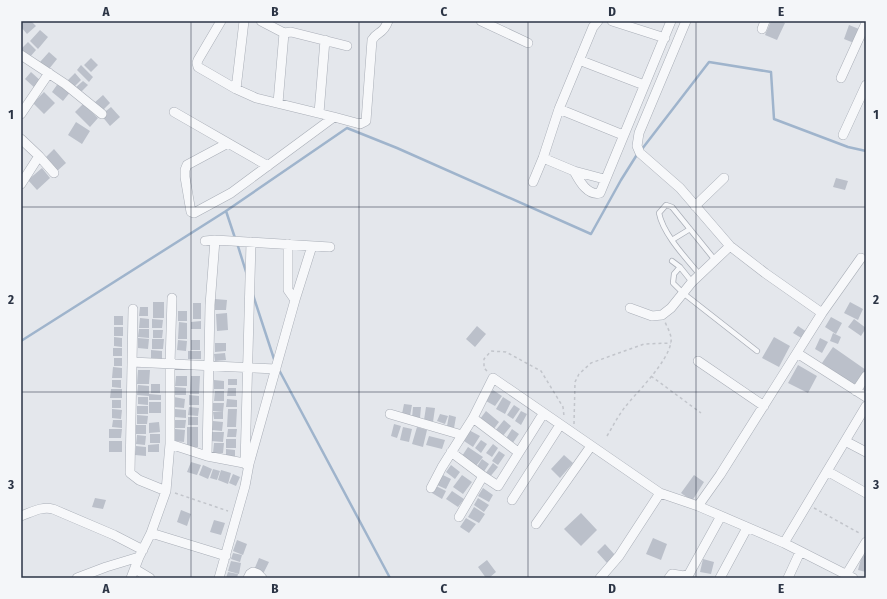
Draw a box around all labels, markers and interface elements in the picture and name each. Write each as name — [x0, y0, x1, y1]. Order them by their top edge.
text: A — [101, 4, 110, 19]
text: B — [271, 4, 279, 19]
text: C — [441, 4, 448, 19]
text: D — [608, 4, 616, 19]
text: E — [778, 4, 784, 19]
text: 1 — [8, 107, 14, 122]
text: 1 — [873, 107, 879, 122]
text: 2 — [7, 292, 14, 307]
text: 2 — [872, 292, 879, 307]
text: 3 — [7, 477, 14, 492]
text: 3 — [872, 477, 879, 492]
text: A — [101, 581, 110, 596]
text: B — [271, 581, 279, 596]
text: C — [441, 581, 448, 596]
text: D — [608, 581, 616, 596]
text: E — [778, 581, 784, 596]

